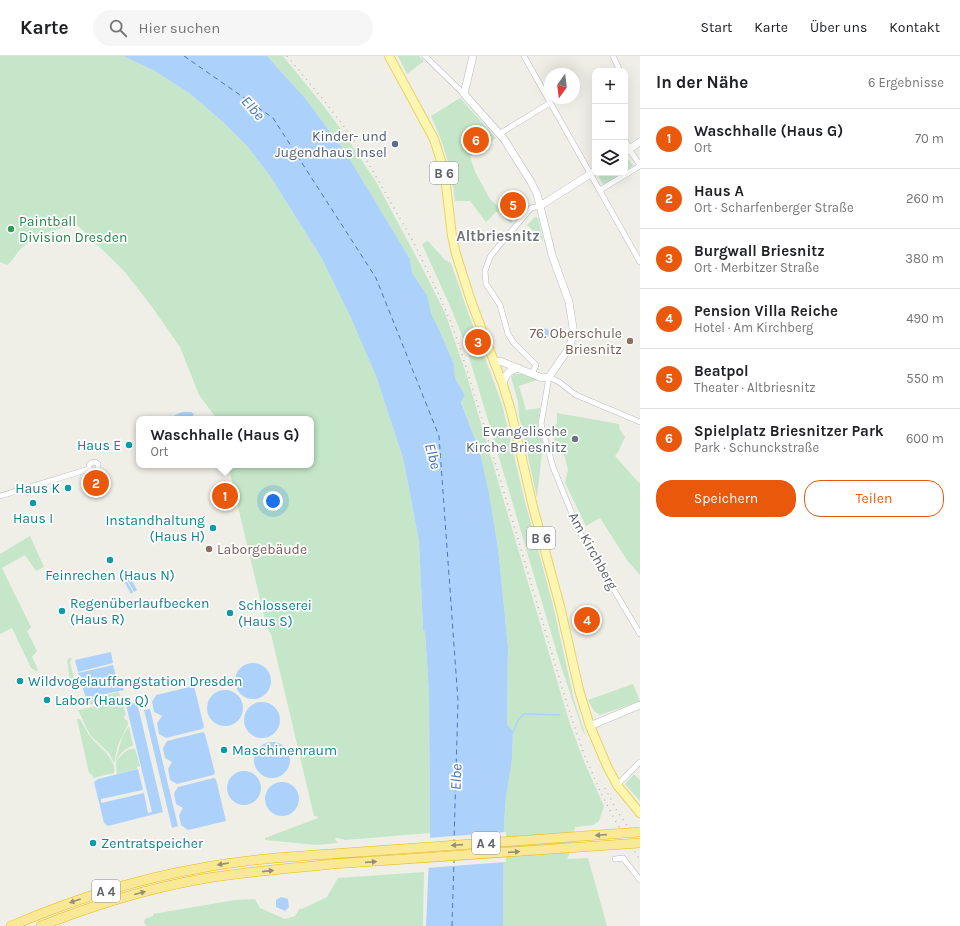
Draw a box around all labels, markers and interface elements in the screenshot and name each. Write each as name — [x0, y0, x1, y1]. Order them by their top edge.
search box — [93, 10, 373, 46]
text: Karte — [20, 17, 69, 39]
icon: search — [107, 17, 129, 39]
text: Hier suchen — [139, 19, 220, 37]
text: Start — [700, 19, 732, 36]
text: Karte — [754, 19, 788, 36]
text: Über uns — [810, 19, 867, 36]
text: Kontakt — [889, 19, 940, 36]
north arrow — [544, 68, 580, 104]
map controls — [592, 68, 628, 176]
button: + — [592, 68, 628, 104]
text: In der Nähe — [656, 72, 748, 92]
text: 6 Ergebnisse — [868, 75, 944, 90]
water label: Elbe — [238, 92, 268, 124]
button: − — [592, 104, 628, 140]
text: Waschhalle (Haus G) — [694, 122, 843, 140]
pin: 6 — [463, 125, 489, 155]
place label: Kinder- und Jugendhaus Insel — [275, 128, 387, 161]
text: 1 — [667, 131, 671, 146]
text: 70 m — [915, 131, 944, 146]
marker: Kinder- und Jugendhaus Insel — [390, 139, 400, 149]
button: layers — [592, 140, 628, 176]
text: Ort — [694, 140, 712, 155]
road number: B 6 — [430, 162, 458, 184]
text: Haus A — [694, 182, 744, 200]
pin: 5 — [500, 190, 526, 220]
text: 2 — [665, 191, 673, 206]
text: 260 m — [906, 191, 944, 206]
text: Ort · Scharfenberger Straße — [694, 200, 854, 215]
place label: Paintball Division Dresden — [19, 213, 127, 246]
marker: Paintball Division Dresden — [6, 224, 16, 234]
district label: Altbriesnitz — [456, 227, 540, 245]
text: Burgwall Briesnitz — [694, 242, 825, 260]
text: 3 — [665, 251, 673, 266]
text: 380 m — [905, 251, 944, 266]
text: Ort · Merbitzer Straße — [694, 260, 819, 275]
text: Pension Villa Reiche — [694, 302, 838, 320]
text: 4 — [665, 311, 673, 326]
text: 490 m — [906, 311, 944, 326]
text: Hotel · Am Kirchberg — [694, 320, 813, 335]
place label: 76. Oberschule Briesnitz — [529, 325, 622, 358]
pin: 3 — [465, 327, 491, 357]
marker: 76. Oberschule Briesnitz — [625, 336, 635, 346]
text: Beatpol — [694, 362, 749, 380]
text: 5 — [665, 371, 673, 386]
text: 550 m — [906, 371, 944, 386]
text: Theater · Altbriesnitz — [694, 380, 816, 395]
popup — [136, 416, 314, 468]
text: Spielplatz Briesnitzer Park — [694, 422, 884, 440]
place label: Evangelische Kirche Briesnitz — [466, 423, 567, 456]
text: Waschhalle (Haus G) — [150, 426, 300, 444]
text: 6 — [665, 431, 673, 446]
text: 600 m — [906, 431, 944, 446]
marker: Evangelische Kirche Briesnitz — [570, 434, 580, 444]
place label: Haus E — [77, 437, 121, 454]
marker: Haus E — [124, 440, 134, 450]
text: Park · Schunckstraße — [694, 440, 819, 455]
water label: Elbe — [421, 441, 445, 471]
text: Ort — [150, 444, 168, 459]
pin: 2 — [83, 468, 109, 498]
place label: Haus K — [15, 480, 60, 497]
button: Speichern — [656, 480, 796, 517]
button: Teilen — [804, 480, 944, 517]
pin: 1 — [212, 481, 238, 511]
marker: Haus K — [63, 483, 73, 493]
your location — [263, 491, 283, 511]
marker: Haus I — [28, 498, 38, 508]
street label: Am Kirchberg — [565, 509, 621, 593]
place label: Haus I — [13, 510, 53, 527]
place label: Instandhaltung (Haus H) — [105, 512, 205, 545]
marker: Instandhaltung (Haus H) — [208, 523, 218, 533]
road number: B 6 — [527, 527, 555, 549]
place label: Laborgebäude — [217, 541, 307, 558]
marker: Laborgebäude — [204, 544, 214, 554]
marker: Feinrechen (Haus N) — [105, 555, 115, 565]
place label: Feinrechen (Haus N) — [45, 567, 175, 584]
place label: Regenüberlaufbecken (Haus R) — [70, 595, 209, 628]
place label: Schlosserei (Haus S) — [238, 597, 312, 630]
pin: 4 — [574, 605, 600, 635]
marker: Regenüberlaufbecken (Haus R) — [57, 606, 67, 616]
marker: Schlosserei (Haus S) — [225, 608, 235, 618]
place label: Wildvogelauffangstation Dresden — [28, 673, 242, 690]
marker: Wildvogelauffangstation Dresden — [15, 676, 25, 686]
place label: Labor (Haus Q) — [55, 692, 149, 709]
marker: Labor (Haus Q) — [42, 695, 52, 705]
place label: Maschinenraum — [232, 742, 337, 759]
marker: Maschinenraum — [219, 745, 229, 755]
water label: Elbe — [447, 764, 465, 790]
road number: A 4 — [472, 832, 500, 854]
one-way arrow — [595, 832, 607, 839]
place label: Zentratspeicher — [101, 835, 204, 852]
marker: Zentratspeicher — [88, 838, 98, 848]
one-way arrow — [451, 841, 463, 848]
one-way arrow — [508, 848, 520, 855]
one-way arrow — [365, 858, 377, 865]
one-way arrow — [217, 861, 229, 867]
one-way arrow — [262, 868, 274, 874]
road number: A 4 — [92, 880, 120, 902]
one-way arrow — [133, 890, 146, 896]
one-way arrow — [69, 898, 81, 904]

